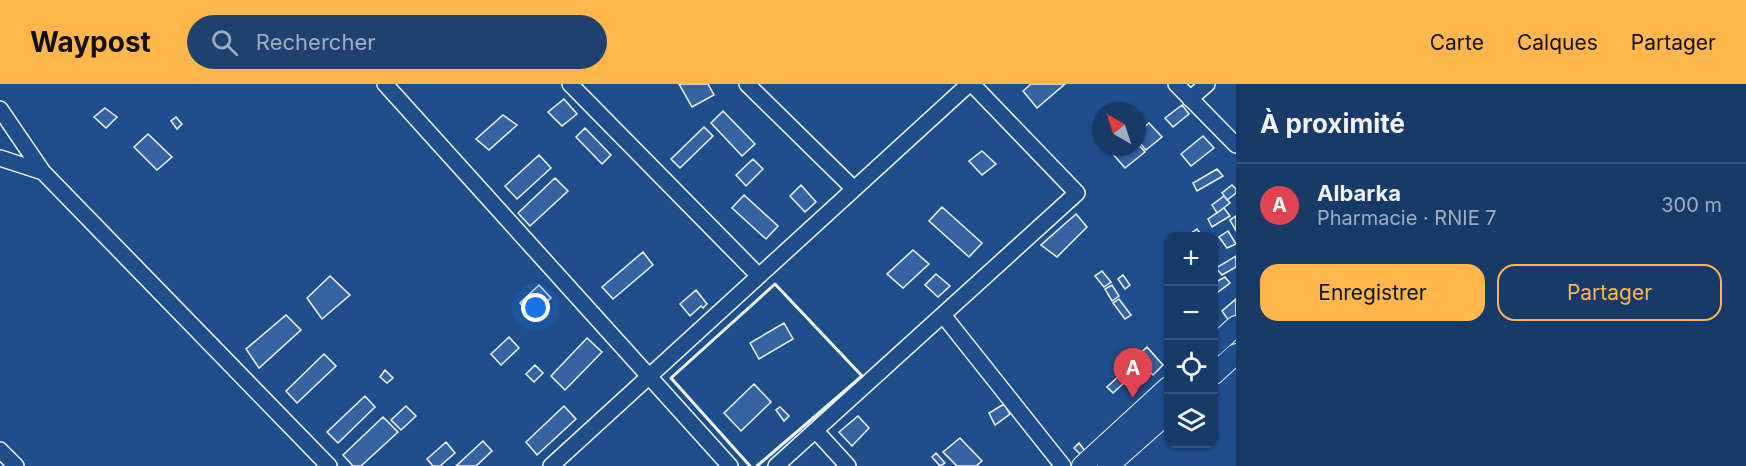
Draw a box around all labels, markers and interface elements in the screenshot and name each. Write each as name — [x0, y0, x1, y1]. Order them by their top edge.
search box — [187, 15, 607, 69]
text: Waypost — [30, 25, 151, 59]
icon: search — [208, 26, 241, 59]
text: Rechercher — [256, 29, 376, 55]
text: Carte — [1430, 30, 1484, 55]
text: Calques — [1517, 30, 1598, 55]
text: Partager — [1631, 30, 1716, 55]
north arrow — [1092, 102, 1146, 156]
text: À proximité — [1260, 108, 1405, 139]
text: Albarka — [1317, 180, 1401, 206]
text: A — [1272, 193, 1287, 217]
text: 300 m — [1661, 193, 1722, 217]
text: Pharmacie · RNIE 7 — [1317, 206, 1497, 230]
map controls — [1164, 232, 1218, 448]
button: + — [1164, 232, 1218, 286]
button: Enregistrer — [1260, 264, 1485, 321]
button: Partager — [1497, 264, 1722, 321]
button: − — [1164, 286, 1218, 340]
your location — [521, 293, 550, 322]
button: locate — [1164, 340, 1218, 394]
pin: A — [1114, 348, 1152, 398]
button: layers — [1164, 394, 1218, 448]

